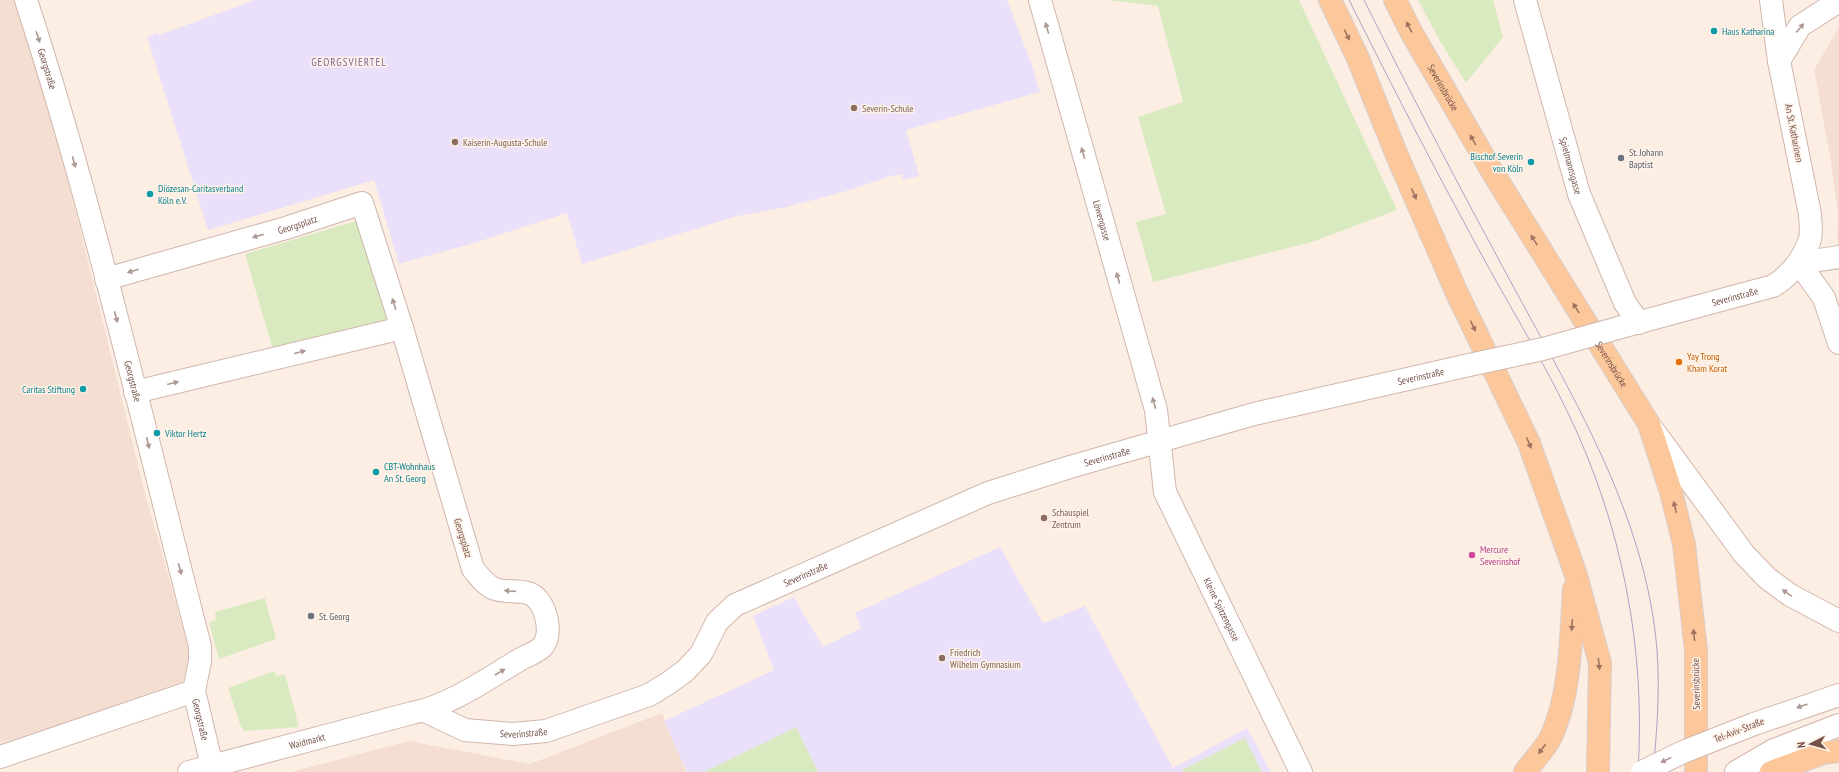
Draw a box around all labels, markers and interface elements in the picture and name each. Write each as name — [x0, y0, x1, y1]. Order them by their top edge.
one-way arrow — [1405, 21, 1412, 33]
one-way arrow — [1044, 22, 1050, 34]
one-way arrow — [1795, 23, 1804, 33]
place label: Haus Katharina — [1722, 25, 1774, 38]
marker: Haus Katharina — [1709, 26, 1719, 36]
one-way arrow — [1344, 29, 1350, 41]
one-way arrow — [35, 31, 41, 43]
street label: Georgstraße — [35, 47, 60, 91]
district label: GEORGSVIERTEL — [311, 55, 387, 69]
street label: Severinsbrücke — [1425, 62, 1462, 113]
place label: Severin-Schule — [862, 102, 914, 115]
marker: Severin-Schule — [849, 103, 859, 113]
street label: An St. Katharinen — [1782, 103, 1806, 163]
one-way arrow — [1470, 134, 1477, 145]
street label: Spielmannsgasse — [1557, 135, 1585, 196]
place label: Kaiserin-Augusta-Schule — [463, 136, 547, 149]
marker: Kaiserin-Augusta-Schule — [450, 137, 460, 147]
place label: St. Johann Baptist — [1629, 146, 1663, 171]
one-way arrow — [1079, 147, 1085, 159]
place label: Bischof Severin von Köln — [1470, 150, 1523, 175]
marker: St. Johann Baptist — [1616, 153, 1626, 163]
one-way arrow — [71, 156, 77, 168]
marker: Bischof Severin von Köln — [1526, 157, 1536, 167]
place label: Diözesan-Caritasverband Köln e.V. — [158, 182, 243, 207]
one-way arrow — [1411, 188, 1417, 200]
marker: Diözesan-Caritasverband Köln e.V. — [145, 189, 155, 199]
street label: Löwengasse — [1090, 199, 1114, 242]
street label: Georgsplatz — [276, 212, 319, 237]
one-way arrow — [252, 233, 264, 239]
one-way arrow — [1530, 234, 1537, 246]
one-way arrow — [127, 268, 139, 274]
one-way arrow — [1115, 272, 1121, 284]
street label: Severinstraße — [1710, 284, 1759, 309]
one-way arrow — [391, 297, 397, 309]
one-way arrow — [1573, 302, 1580, 314]
one-way arrow — [113, 311, 119, 323]
one-way arrow — [1470, 320, 1476, 332]
street label: Severinsbrücke — [1593, 339, 1631, 390]
one-way arrow — [294, 349, 306, 355]
place label: Yay Trong Kham Korat — [1687, 350, 1728, 375]
marker: Yay Trong Kham Korat — [1674, 357, 1684, 367]
street label: Georgstraße — [122, 359, 145, 403]
street label: Severinstraße — [1396, 364, 1445, 388]
one-way arrow — [168, 380, 180, 386]
place label: Caritas Stiftung — [22, 383, 75, 396]
marker: Caritas Stiftung — [78, 384, 88, 394]
one-way arrow — [1150, 397, 1156, 409]
place label: Viktor Hertz — [164, 427, 207, 440]
marker: Viktor Hertz — [152, 428, 162, 438]
one-way arrow — [145, 436, 151, 449]
one-way arrow — [1526, 438, 1532, 450]
street label: Severinstraße — [1082, 444, 1132, 469]
place label: CBT-Wohnhaus An St. Georg — [384, 460, 436, 485]
marker: CBT-Wohnhaus An St. Georg — [371, 467, 381, 477]
one-way arrow — [1671, 501, 1677, 513]
place label: Schauspiel Zentrum — [1052, 506, 1090, 531]
marker: Schauspiel Zentrum — [1039, 513, 1049, 523]
street label: Georgsplatz — [451, 517, 475, 560]
place label: Mercure Severinshof — [1480, 543, 1521, 568]
marker: Mercure Severinshof — [1467, 550, 1477, 560]
street label: Severinstraße — [781, 558, 830, 589]
one-way arrow — [177, 563, 183, 575]
street label: Kleine Spitzengasse — [1201, 575, 1243, 643]
one-way arrow — [504, 588, 516, 595]
one-way arrow — [1781, 589, 1792, 597]
place label: St. Georg — [319, 610, 350, 623]
marker: St. Georg — [306, 611, 316, 621]
one-way arrow — [1568, 619, 1575, 631]
one-way arrow — [1691, 629, 1697, 641]
place label: Friedrich Wilhelm Gymnasium — [950, 646, 1021, 671]
marker: Friedrich Wilhelm Gymnasium — [937, 653, 947, 663]
one-way arrow — [1596, 658, 1602, 670]
street label: Severinsbrücke — [1689, 658, 1703, 710]
one-way arrow — [494, 668, 505, 675]
street label: Georgstraße — [190, 697, 212, 742]
one-way arrow — [1795, 704, 1807, 710]
street label: Tel-Aviv-Straße — [1712, 714, 1766, 746]
street label: Severinstraße — [499, 724, 548, 741]
north arrow — [1791, 724, 1831, 764]
street label: Waidmarkt — [287, 730, 327, 752]
text: N — [1794, 741, 1808, 749]
one-way arrow — [1538, 744, 1546, 755]
one-way arrow — [1660, 757, 1672, 763]

